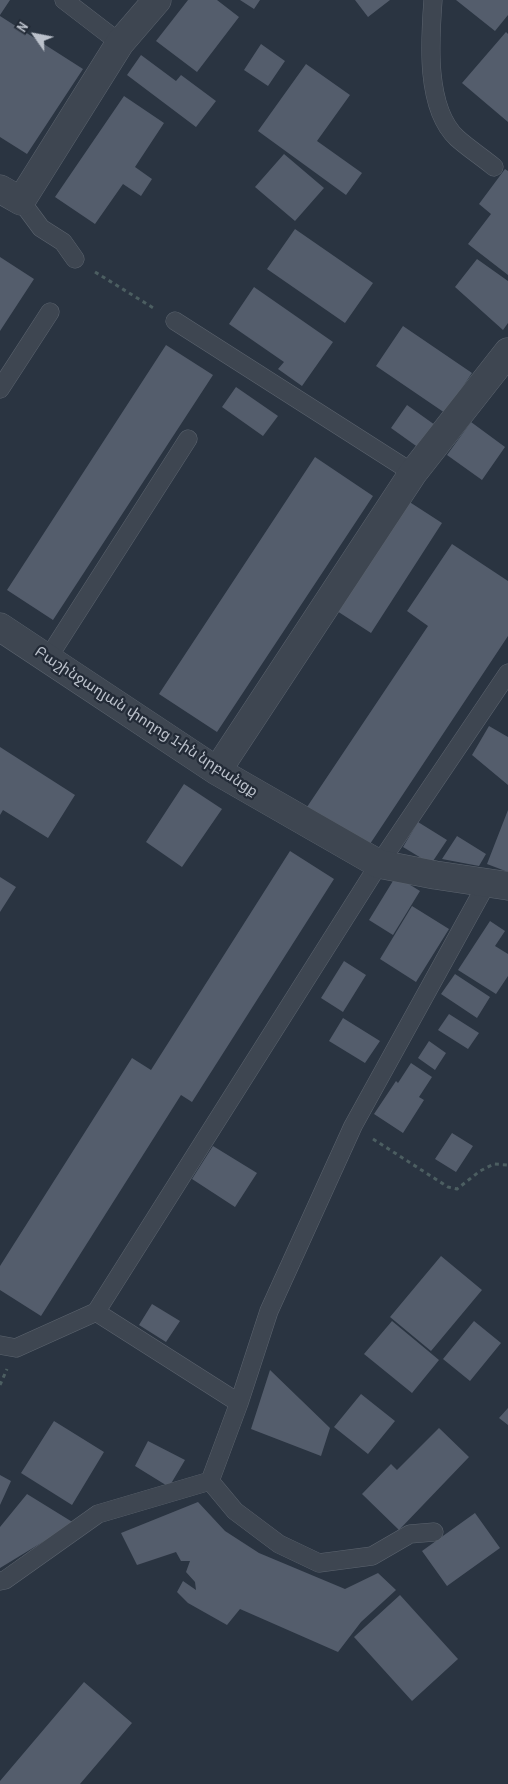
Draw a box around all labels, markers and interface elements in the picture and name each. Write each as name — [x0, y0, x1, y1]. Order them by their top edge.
north arrow — [10, 10, 60, 60]
text: N — [13, 18, 32, 35]
street label: Բաշինջաղյան փողոց 1-ին նրբանցք — [31, 643, 261, 801]

